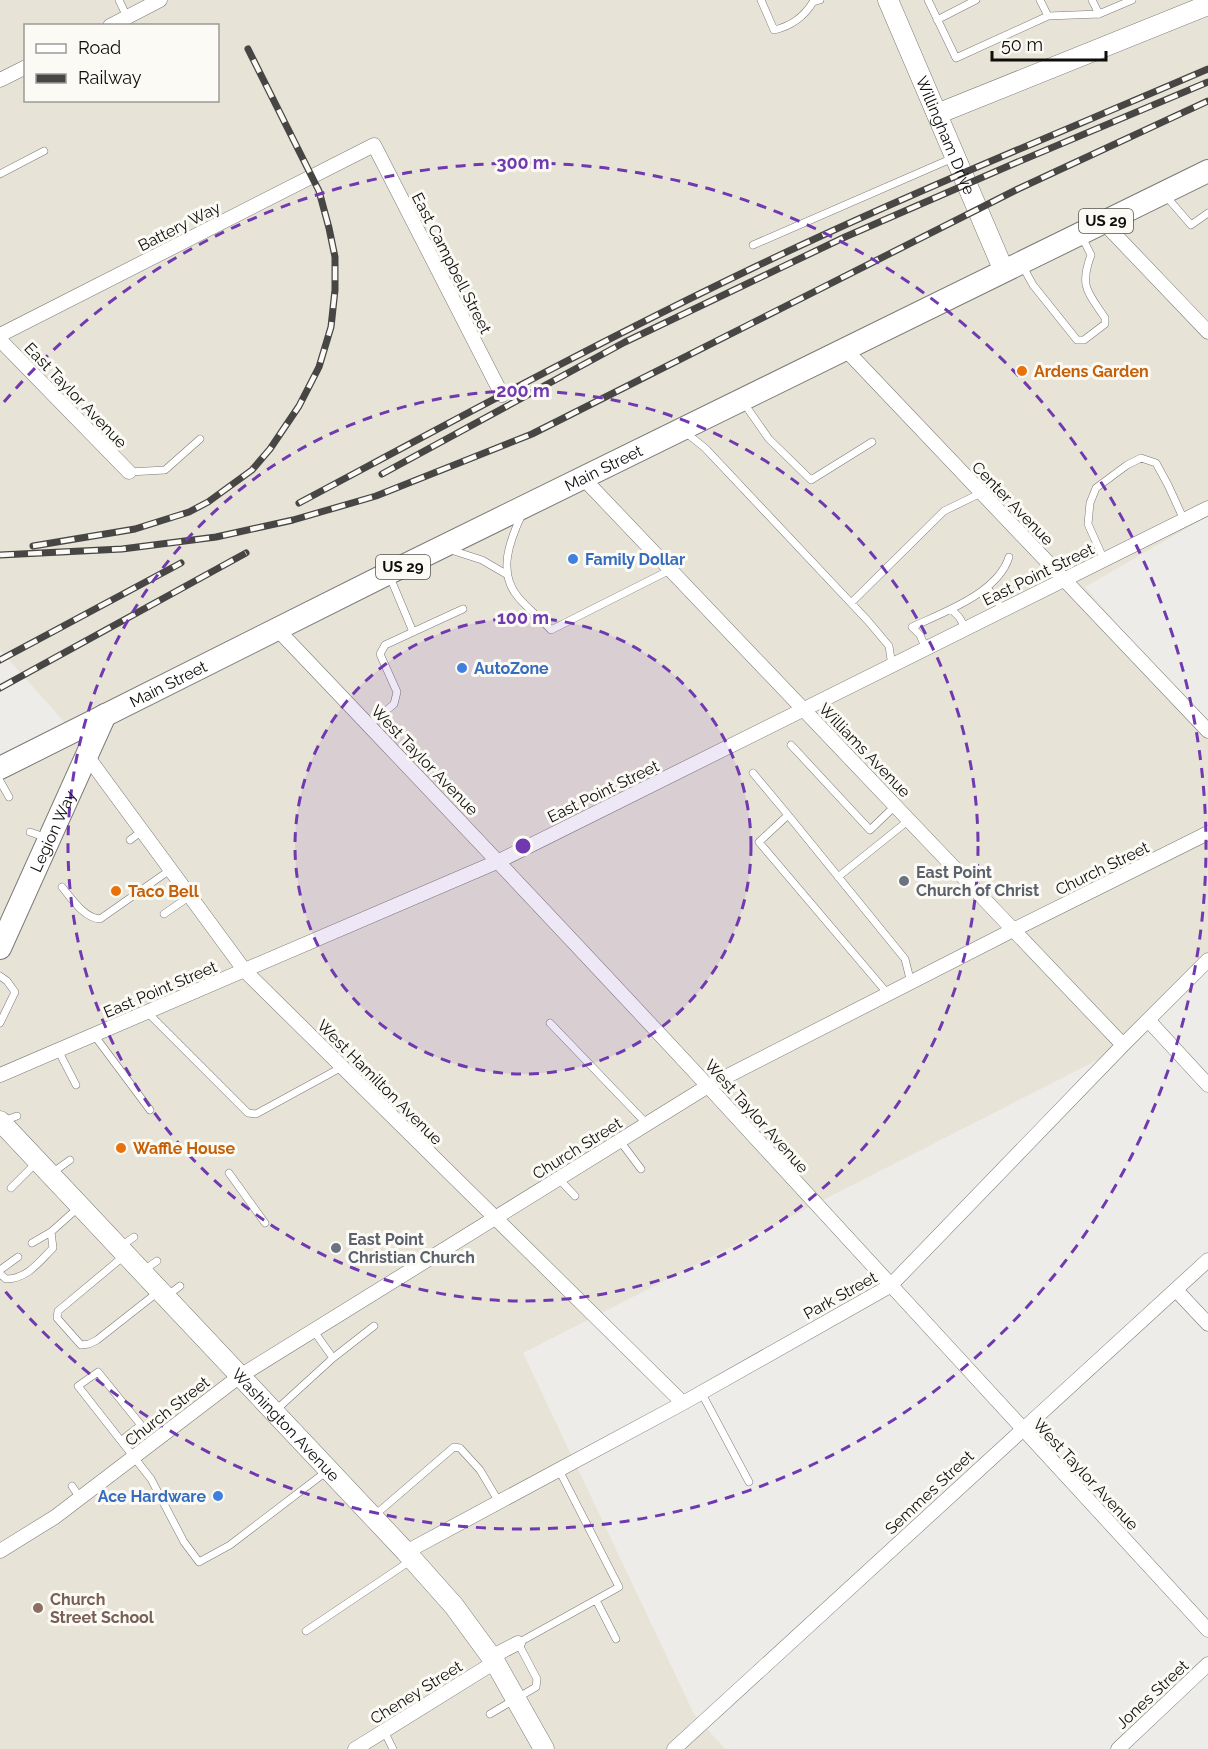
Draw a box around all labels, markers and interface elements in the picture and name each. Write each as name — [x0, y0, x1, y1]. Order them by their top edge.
legend — [24, 24, 219, 102]
scale bar — [992, 24, 1106, 62]
text: 50 m — [1001, 34, 1043, 55]
text: Road — [78, 37, 121, 58]
text: Railway — [78, 67, 142, 88]
street label: Willingham Drive — [912, 73, 979, 197]
text: 300 m — [496, 152, 550, 173]
street label: East Campbell Street — [408, 190, 496, 338]
street label: Battery Way — [135, 197, 224, 255]
road number: US 29 — [1079, 209, 1133, 233]
street label: East Taylor Avenue — [20, 339, 131, 452]
place label: Ardens Garden — [1034, 362, 1149, 381]
marker: Ardens Garden — [1015, 364, 1029, 378]
text: 200 m — [496, 380, 550, 401]
street label: Main Street — [562, 441, 646, 495]
street label: Center Avenue — [968, 457, 1057, 549]
street label: East Point Street — [979, 539, 1098, 610]
place label: Family Dollar — [585, 550, 685, 569]
marker: Family Dollar — [566, 552, 580, 566]
road number: US 29 — [376, 555, 430, 579]
text: 100 m — [497, 607, 549, 628]
street label: Main Street — [126, 657, 211, 712]
place label: AutoZone — [474, 659, 549, 678]
marker: AutoZone — [455, 661, 469, 675]
street label: Williams Avenue — [815, 699, 914, 801]
street label: West Taylor Avenue — [367, 701, 482, 819]
street label: East Point Street — [544, 756, 663, 827]
street label: Legion Way — [26, 787, 80, 875]
centre of rings — [513, 836, 533, 856]
street label: Church Street — [1052, 837, 1153, 899]
place label: East Point Church of Christ — [916, 863, 1039, 900]
marker: East Point Church of Christ — [897, 874, 911, 888]
place label: Taco Bell — [128, 882, 200, 901]
marker: Taco Bell — [109, 884, 123, 898]
street label: East Point Street — [101, 957, 220, 1022]
street label: West Hamilton Avenue — [313, 1016, 446, 1149]
street label: West Taylor Avenue — [701, 1056, 812, 1177]
street label: Church Street — [529, 1113, 626, 1183]
place label: Waffle House — [133, 1139, 235, 1158]
marker: Waffle House — [114, 1141, 128, 1155]
place label: East Point Christian Church — [348, 1230, 475, 1267]
marker: East Point Christian Church — [329, 1241, 343, 1255]
street label: Park Street — [800, 1267, 881, 1323]
street label: Washington Avenue — [228, 1364, 343, 1485]
street label: Church Street — [121, 1372, 214, 1450]
street label: West Taylor Avenue — [1029, 1415, 1142, 1534]
street label: Semmes Street — [881, 1446, 978, 1538]
place label: Ace Hardware — [98, 1487, 206, 1506]
marker: Ace Hardware — [211, 1489, 225, 1503]
place label: Church Street School — [50, 1590, 155, 1627]
marker: Church Street School — [31, 1601, 45, 1615]
street label: Cheney Street — [367, 1656, 466, 1728]
street label: Jones Street — [1112, 1656, 1193, 1733]

